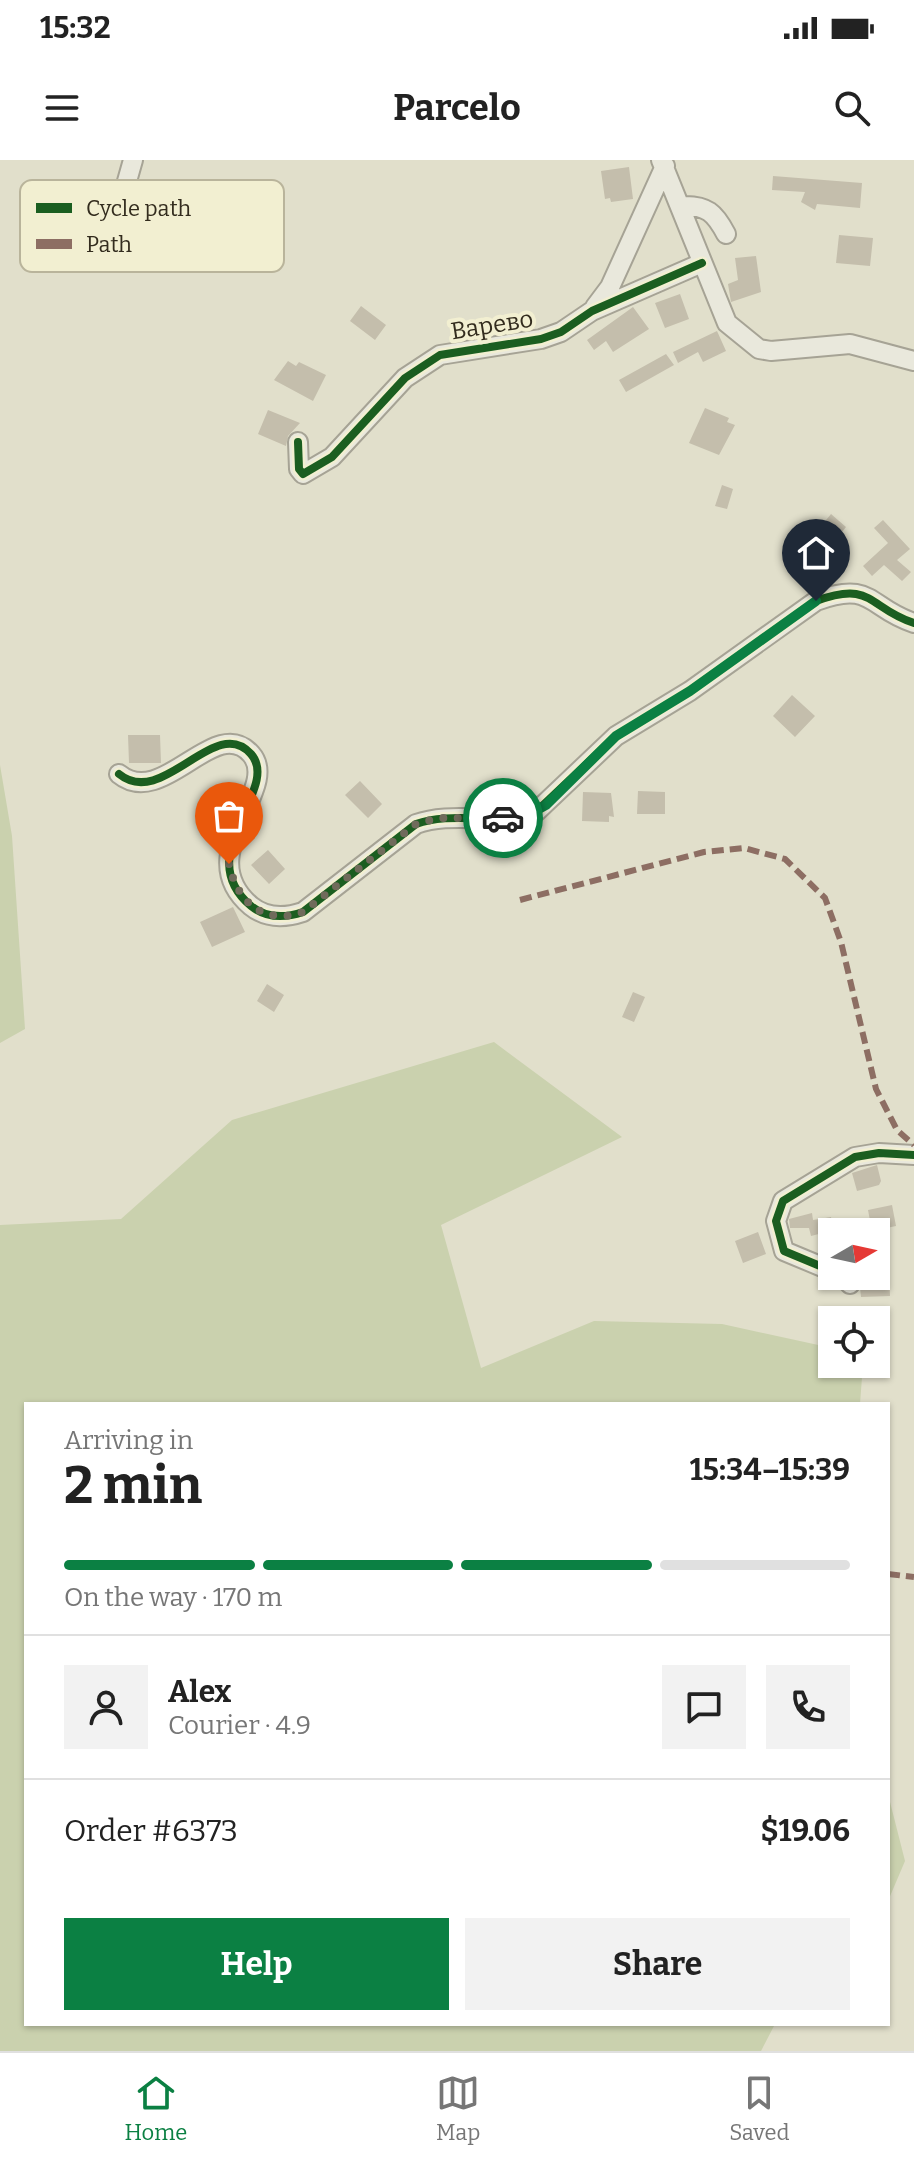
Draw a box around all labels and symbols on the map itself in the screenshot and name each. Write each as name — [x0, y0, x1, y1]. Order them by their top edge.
legend — [20, 180, 284, 272]
text: Cycle path — [86, 195, 191, 222]
text: Path — [86, 231, 132, 258]
street label: Варево — [449, 305, 535, 345]
pin — [782, 519, 850, 601]
courier — [463, 778, 543, 858]
pin — [195, 782, 263, 864]
north arrow — [818, 1218, 890, 1290]

